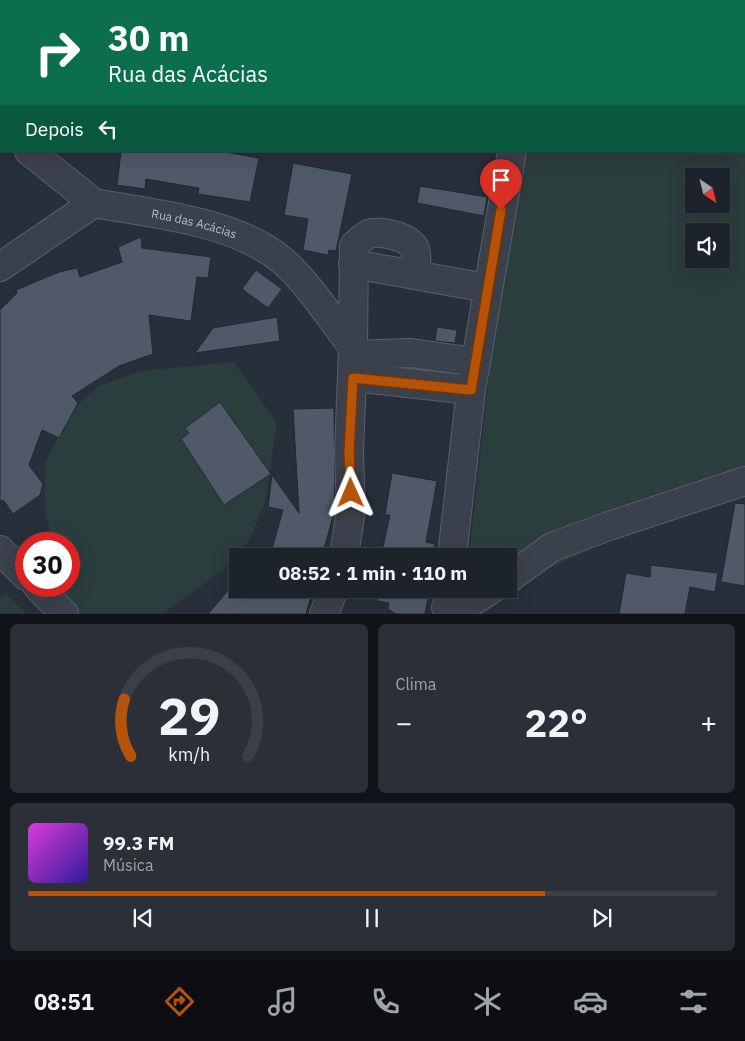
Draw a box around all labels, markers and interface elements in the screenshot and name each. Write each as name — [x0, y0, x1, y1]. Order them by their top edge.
text: 30 m — [108, 15, 190, 61]
icon: right — [25, 20, 90, 85]
text: Rua das Acácias — [108, 59, 268, 88]
icon: left — [94, 115, 122, 143]
text: Depois — [25, 117, 84, 141]
pin — [480, 159, 522, 210]
icon: arrive — [487, 166, 515, 194]
north arrow — [685, 168, 730, 212]
map controls — [685, 168, 730, 268]
street label: Rua das Acácias — [150, 205, 239, 241]
button: sound — [685, 223, 730, 268]
position arrow — [324, 466, 376, 518]
speed limit sign: 30 — [15, 532, 80, 597]
text: 08:52 · 1 min · 110 m — [279, 561, 467, 585]
text: Clima — [396, 674, 436, 694]
text: 29 — [158, 682, 220, 749]
text: 22° — [525, 698, 588, 747]
text: − — [396, 704, 412, 741]
text: + — [700, 704, 717, 741]
text: km/h — [168, 743, 210, 766]
text: 99.3 FM — [103, 831, 174, 855]
text: Música — [103, 855, 153, 875]
icon: previous — [129, 904, 157, 932]
icon: pause — [358, 904, 386, 932]
icon: next — [588, 904, 616, 932]
icon: directions — [162, 984, 197, 1019]
icon: music — [265, 984, 300, 1019]
icon: phone — [368, 984, 403, 1019]
icon: climate — [470, 984, 505, 1019]
icon: car — [573, 984, 608, 1019]
icon: filters — [676, 984, 711, 1019]
text: 08:51 — [34, 987, 94, 1016]

